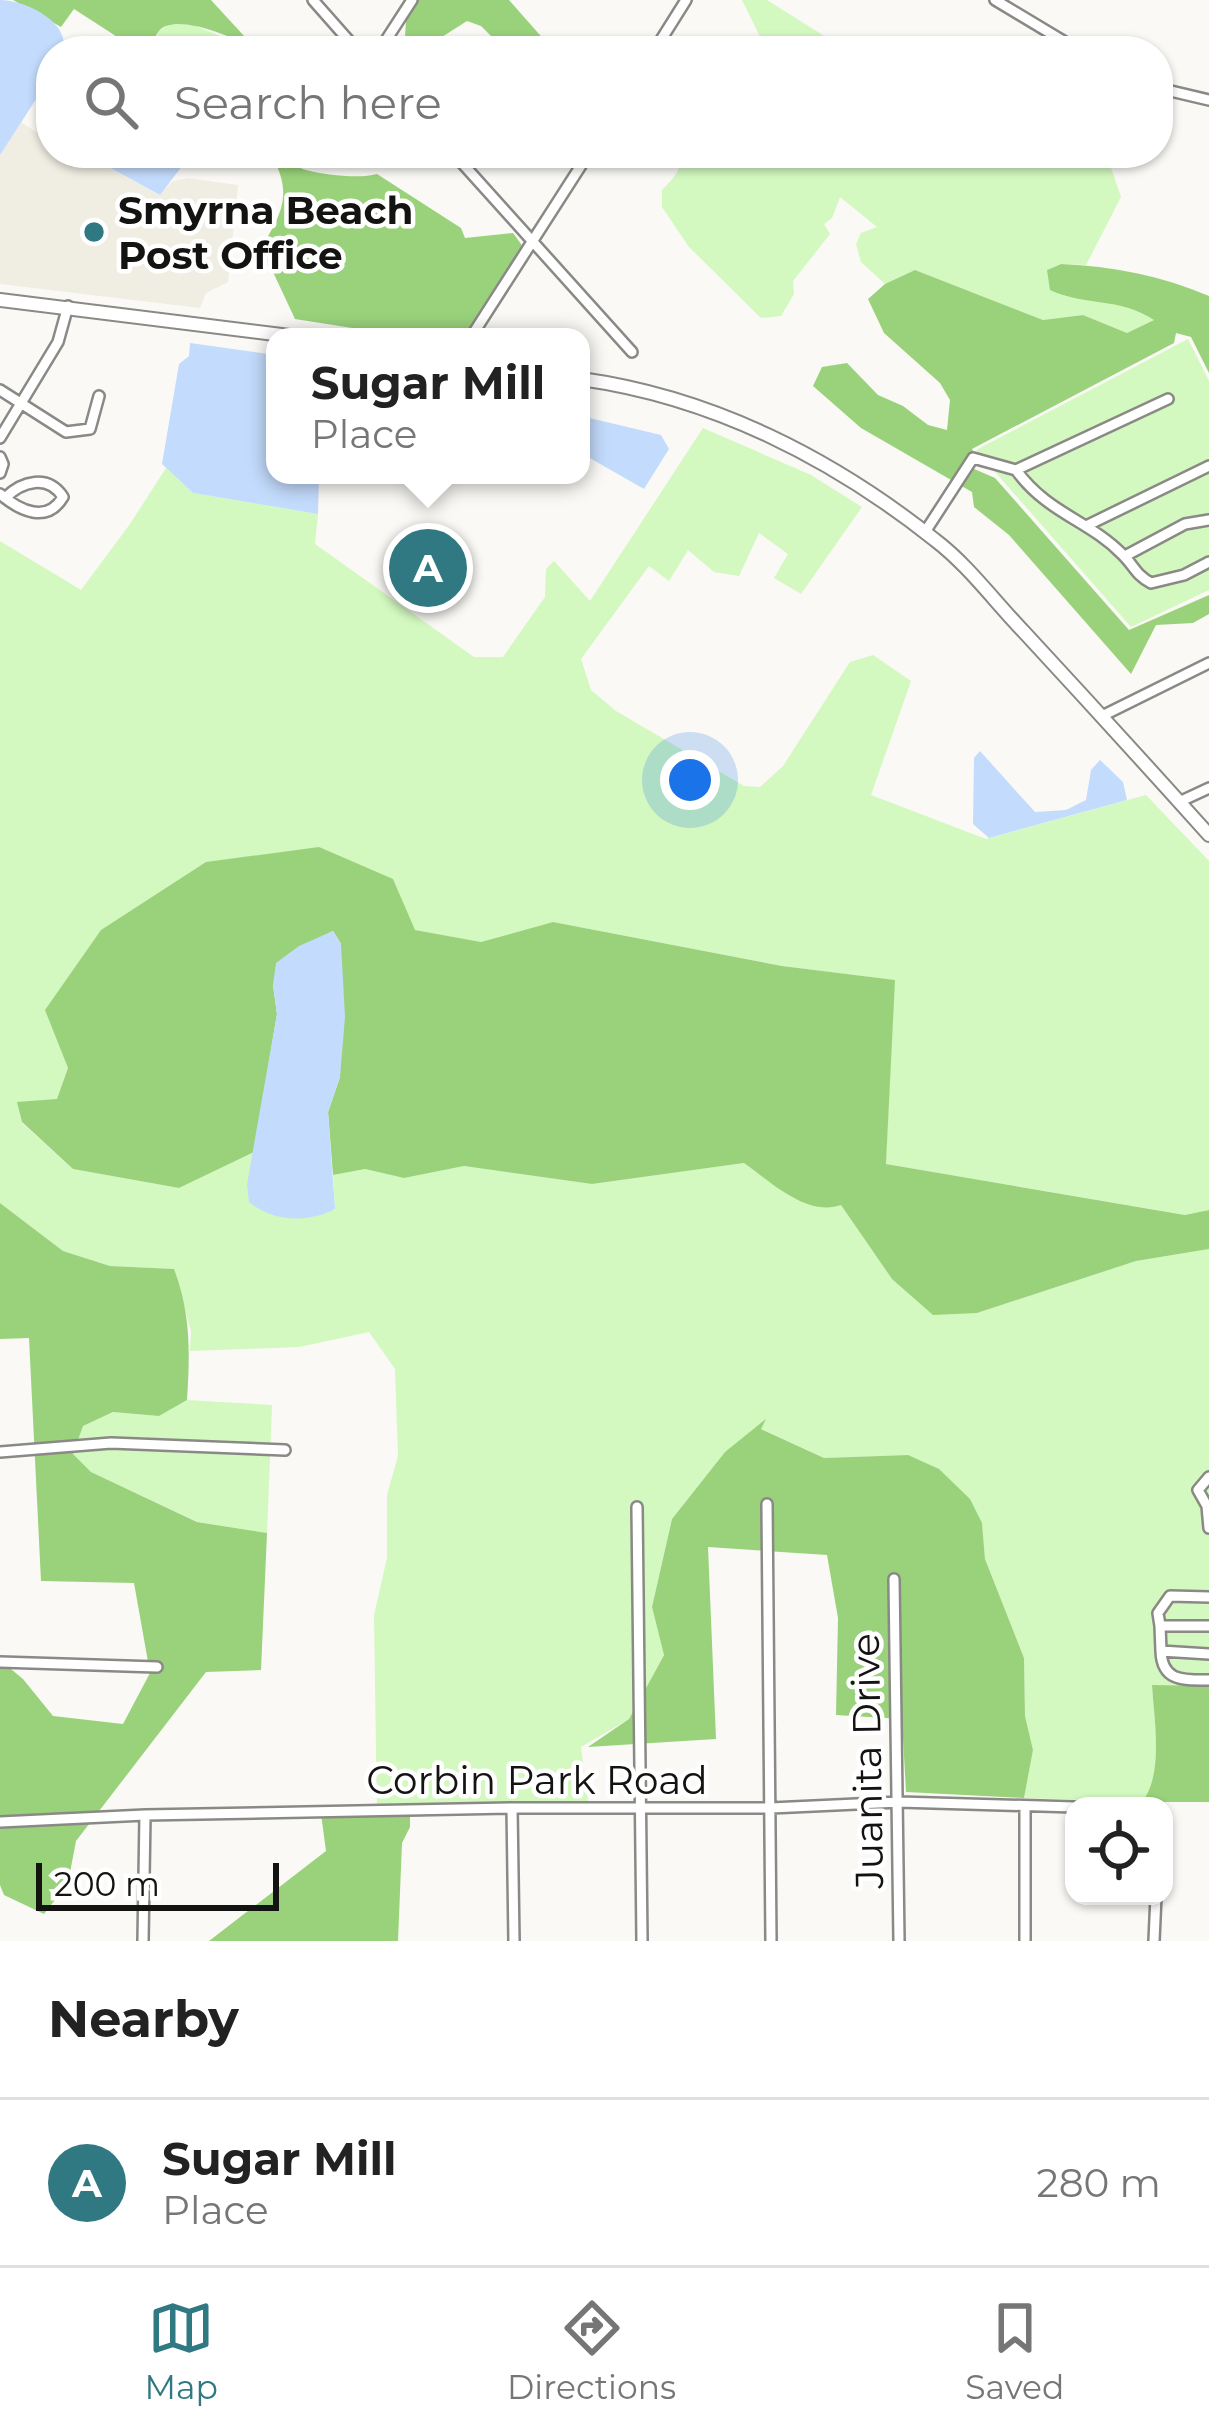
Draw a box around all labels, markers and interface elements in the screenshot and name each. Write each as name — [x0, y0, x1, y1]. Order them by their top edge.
search box — [36, 36, 1173, 168]
icon: search — [78, 69, 144, 135]
text: Search here — [174, 75, 442, 130]
place label: Smyrna Beach Post Office — [118, 186, 413, 279]
marker: Smyrna Beach Post Office — [81, 219, 107, 245]
popup — [266, 328, 590, 484]
text: Sugar Mill — [311, 355, 545, 410]
text: Place — [311, 410, 417, 458]
pin: A — [389, 523, 467, 613]
your location — [660, 750, 720, 810]
street label: Juanita Drive — [841, 1633, 893, 1890]
street label: Corbin Park Road — [366, 1756, 708, 1804]
map controls — [1065, 1797, 1173, 1905]
button: locate — [1065, 1797, 1173, 1905]
scale bar — [36, 1857, 279, 1910]
text: 200 m — [54, 1864, 160, 1904]
text: Nearby — [48, 1988, 239, 2050]
text: Sugar Mill — [162, 2131, 397, 2186]
text: A — [72, 2159, 102, 2207]
text: 280 m — [1037, 2159, 1161, 2207]
text: Place — [162, 2186, 269, 2234]
tab: Map — [145, 2295, 218, 2407]
tab: Directions — [507, 2295, 676, 2407]
tab: Saved — [965, 2295, 1064, 2407]

